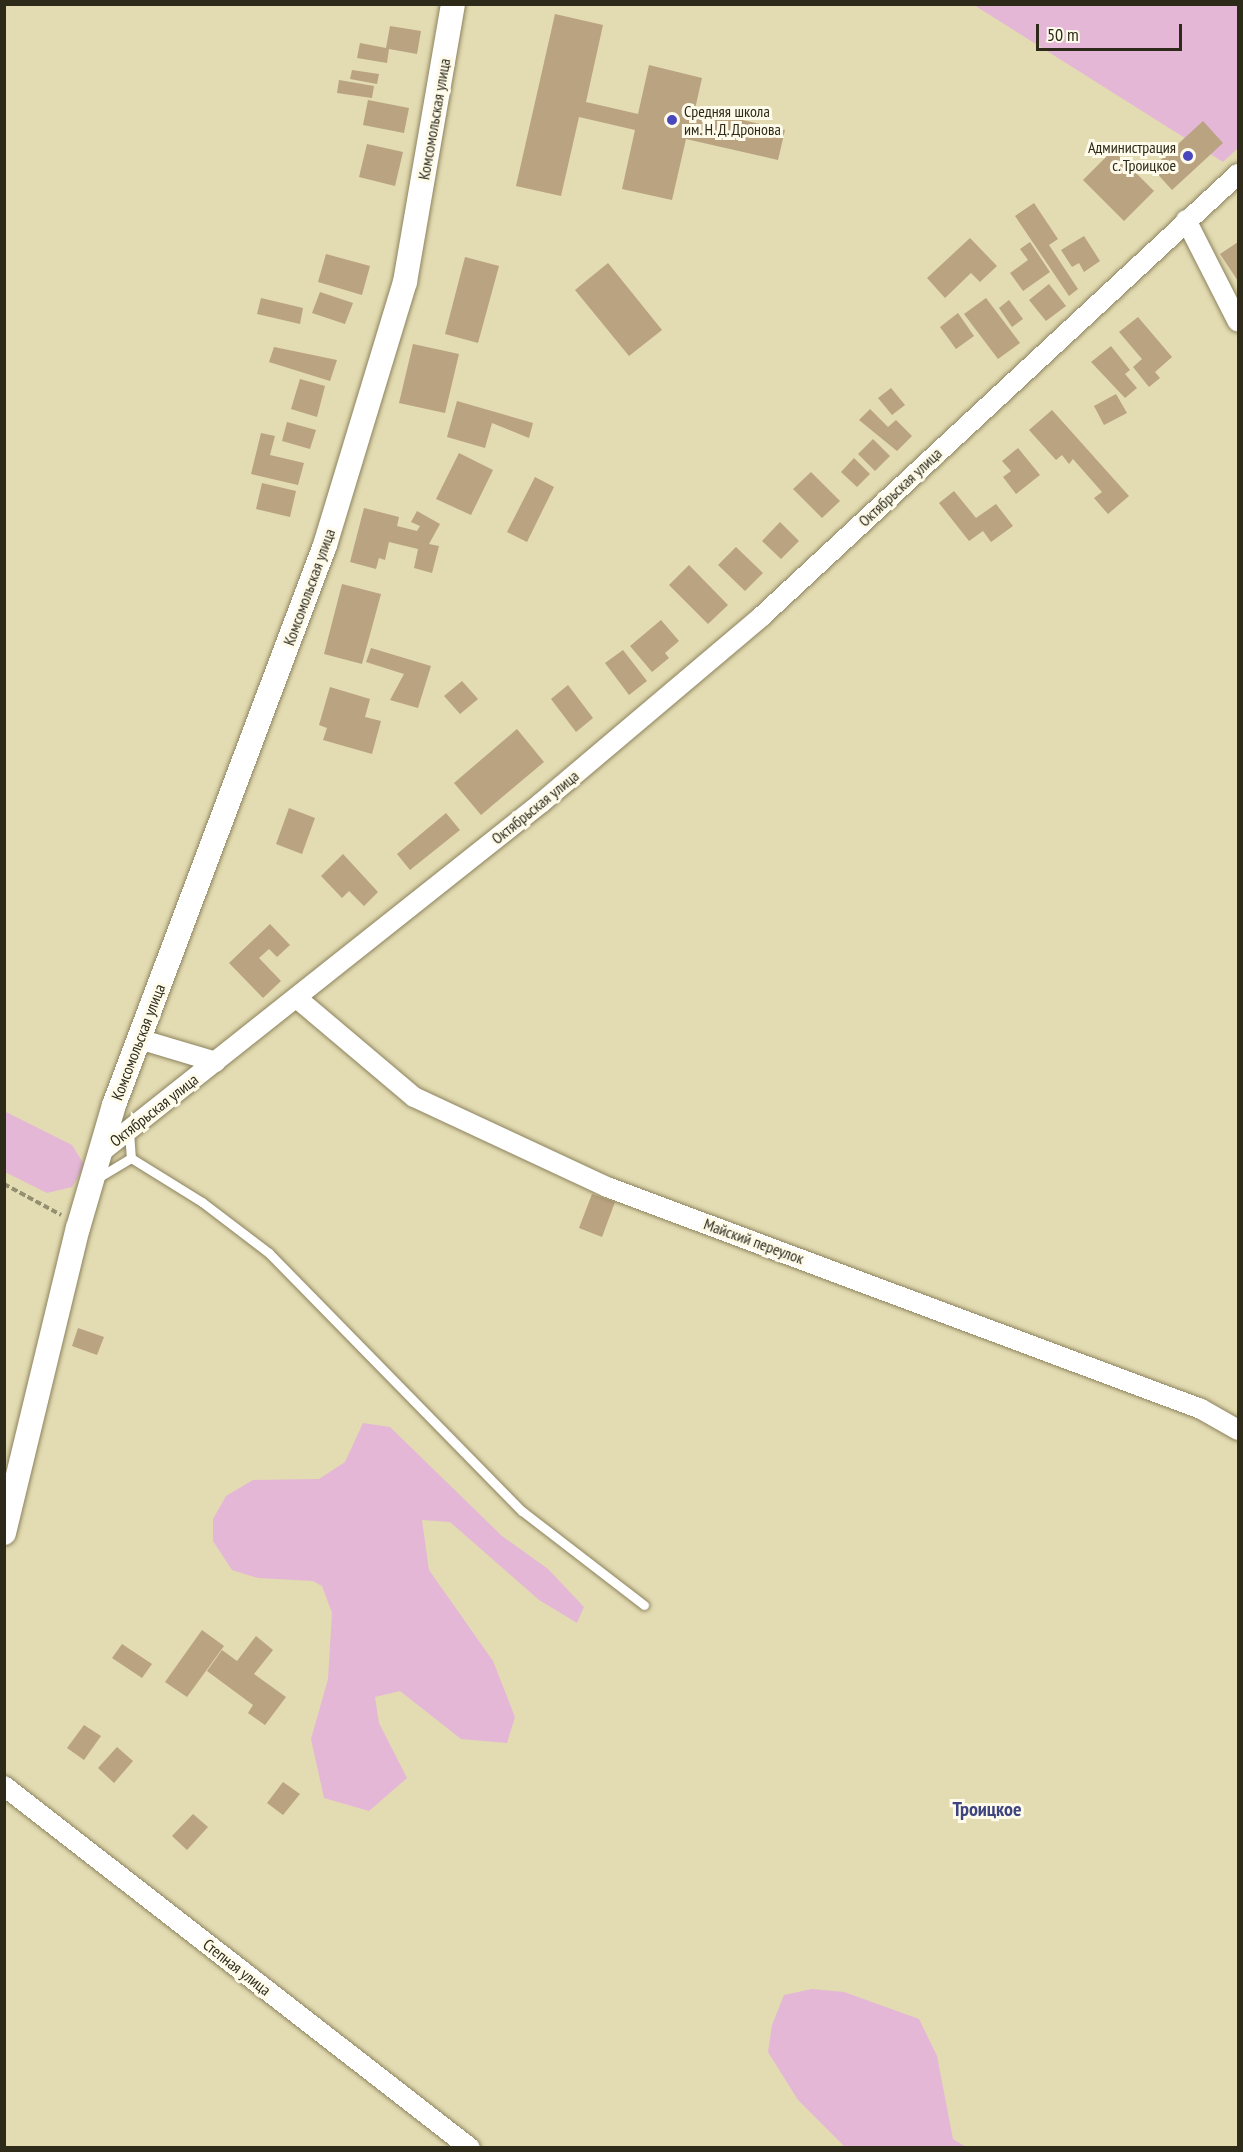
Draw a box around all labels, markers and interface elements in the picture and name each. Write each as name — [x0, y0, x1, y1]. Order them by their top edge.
scale bar — [1039, 12, 1184, 50]
text: 50 m — [1047, 23, 1079, 46]
street label: Комсомольская улица — [414, 57, 454, 181]
place label: Средняя школа им. Н. Д. Дронова — [684, 101, 785, 139]
marker: Средняя школа им. Н. Д. Дронова — [665, 113, 679, 127]
place label: Администрация с. Троицкое — [1088, 137, 1176, 175]
marker: Администрация с. Троицкое — [1181, 149, 1195, 163]
street label: Октябрьская улица — [854, 444, 946, 530]
street label: Комсомольская улица — [279, 526, 339, 648]
street label: Октябрьская улица — [487, 766, 583, 848]
street label: Комсомольская улица — [107, 981, 169, 1103]
street label: Октябрьская улица — [106, 1070, 202, 1150]
street label: Майский переулок — [701, 1214, 807, 1268]
district label: Троицкое — [952, 1797, 1022, 1821]
street label: Степная улица — [199, 1935, 275, 1999]

